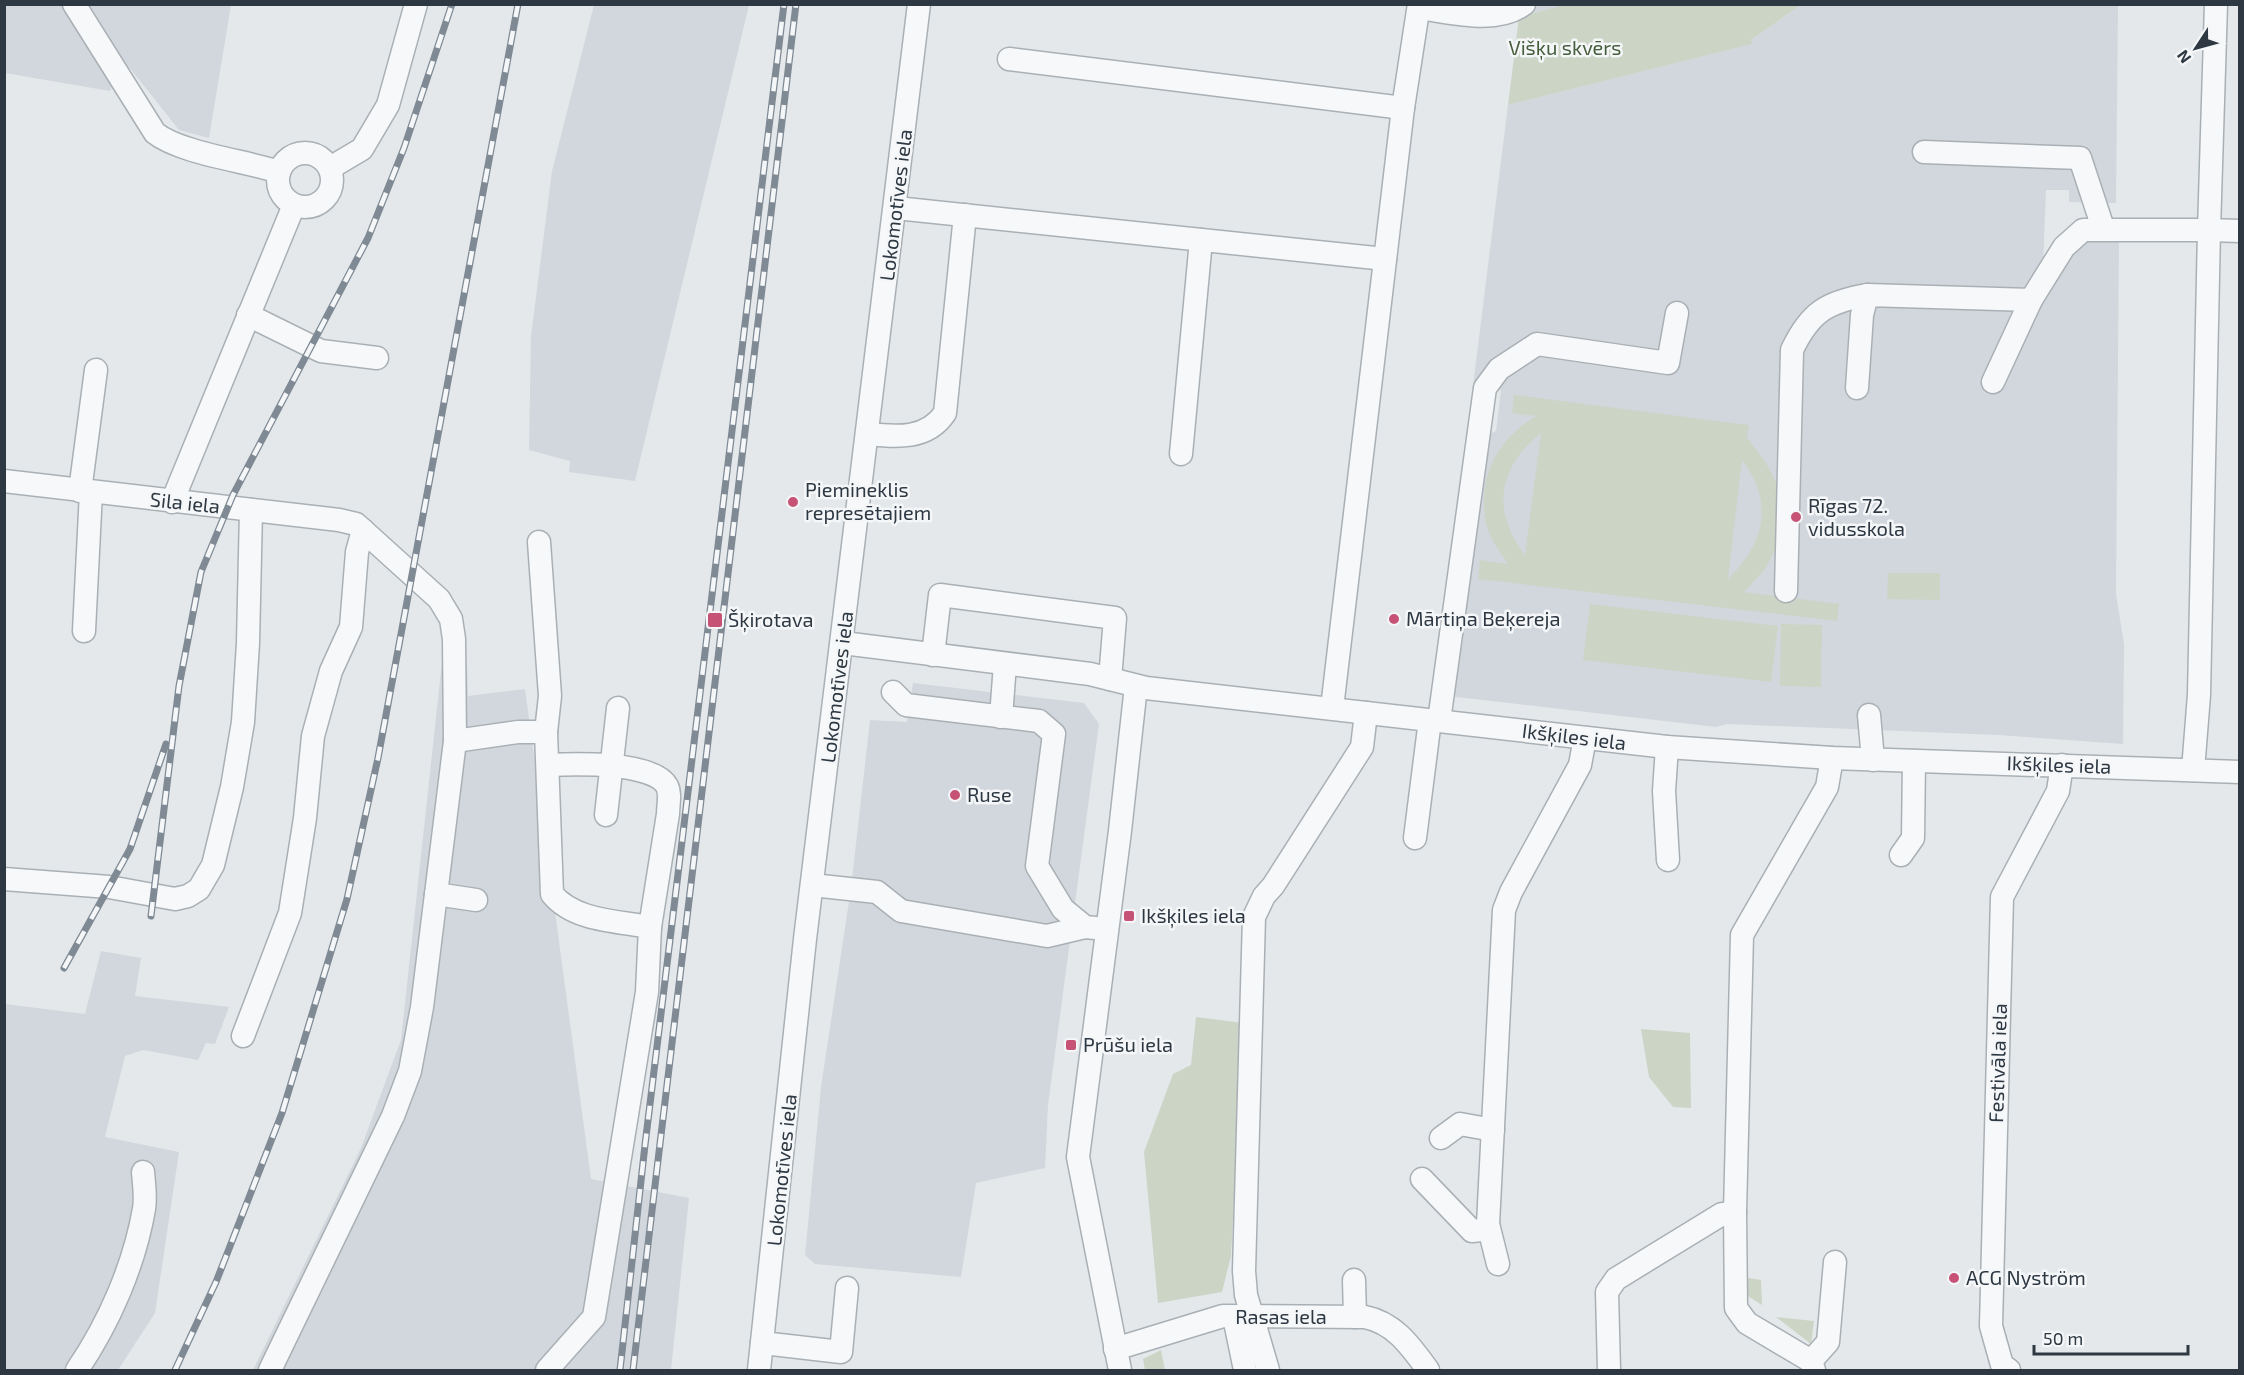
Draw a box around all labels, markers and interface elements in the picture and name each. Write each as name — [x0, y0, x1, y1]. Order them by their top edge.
north arrow — [2166, 18, 2226, 78]
park label: Višķu skvērs — [1508, 35, 1622, 61]
text: N — [2172, 47, 2195, 67]
street label: Lokomotīves iela — [874, 128, 916, 282]
place label: Piemineklis represētajiem — [805, 477, 931, 524]
street label: Sila iela — [149, 486, 221, 518]
place label: Rīgas 72. vidusskola — [1808, 493, 1905, 540]
marker: Piemineklis represētajiem — [786, 495, 800, 509]
marker: Rīgas 72. vidusskola — [1789, 510, 1803, 524]
place label: Mārtiņa Beķereja — [1406, 606, 1560, 632]
place label: Šķirotava — [728, 607, 814, 633]
street label: Lokomotīves iela — [815, 610, 857, 764]
marker: Šķirotava — [706, 611, 724, 629]
marker: Mārtiņa Beķereja — [1387, 612, 1401, 626]
street label: Ikšķiles iela — [1520, 718, 1628, 756]
street label: Ikšķiles iela — [2006, 750, 2112, 780]
place label: Ruse — [967, 782, 1012, 806]
marker: Ruse — [948, 788, 962, 802]
place label: Ikšķiles iela — [1141, 903, 1246, 929]
marker: Ikšķiles iela — [1122, 909, 1136, 923]
street label: Festivāla iela — [1983, 1003, 2011, 1123]
place label: Prūšu iela — [1083, 1032, 1173, 1056]
marker: Prūšu iela — [1064, 1038, 1078, 1052]
street label: Lokomotīves iela — [761, 1093, 801, 1247]
place label: ACG Nyström — [1966, 1265, 2086, 1289]
marker: ACG Nyström — [1947, 1271, 1961, 1285]
street label: Rasas iela — [1235, 1304, 1327, 1328]
scale bar — [2034, 1318, 2188, 1356]
text: 50 m — [2043, 1327, 2083, 1349]

